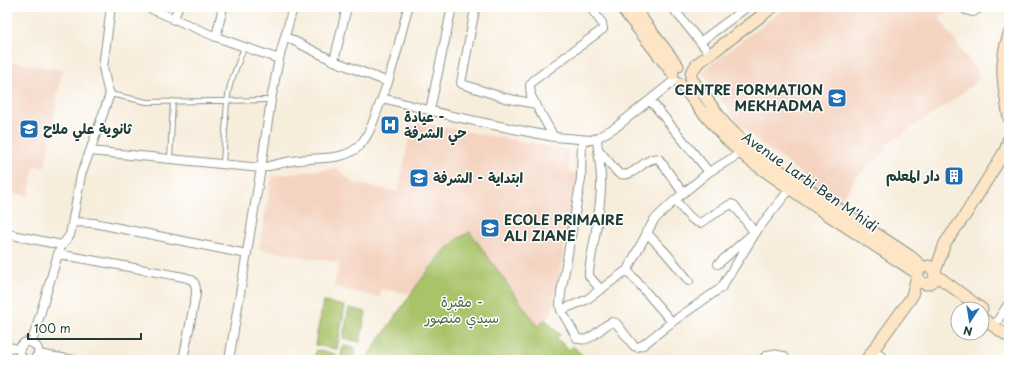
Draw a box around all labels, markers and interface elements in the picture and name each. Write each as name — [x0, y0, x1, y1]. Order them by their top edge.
place label: CENTRE FORMATION MEKHADMA — [675, 79, 823, 116]
school or university icon: CENTRE FORMATION MEKHADMA — [826, 87, 848, 109]
place label: عيادة - حي الشرفة — [404, 106, 467, 146]
hospital icon: عيادة - حي الشرفة — [379, 114, 401, 136]
school or university icon: ثانوية علي ملاح — [18, 118, 40, 140]
place label: ثانوية علي ملاح — [43, 118, 132, 142]
street label: Avenue Larbi Ben M'hidi — [738, 126, 883, 237]
place label: دار المعلم — [886, 165, 940, 187]
building icon: دار المعلم — [943, 165, 965, 187]
school or university icon: ابتداية - الشرفة — [408, 167, 430, 189]
place label: ابتداية - الشرفة — [433, 167, 524, 188]
place label: ECOLE PRIMAIRE ALI ZIANE — [503, 209, 624, 246]
school or university icon: ECOLE PRIMAIRE ALI ZIANE — [479, 217, 501, 239]
park label: مقبرة - سيدي منصور — [424, 291, 499, 329]
north arrow — [950, 301, 990, 341]
scale bar — [28, 315, 141, 341]
text: 100 m — [34, 319, 71, 337]
text: N — [962, 322, 974, 340]

